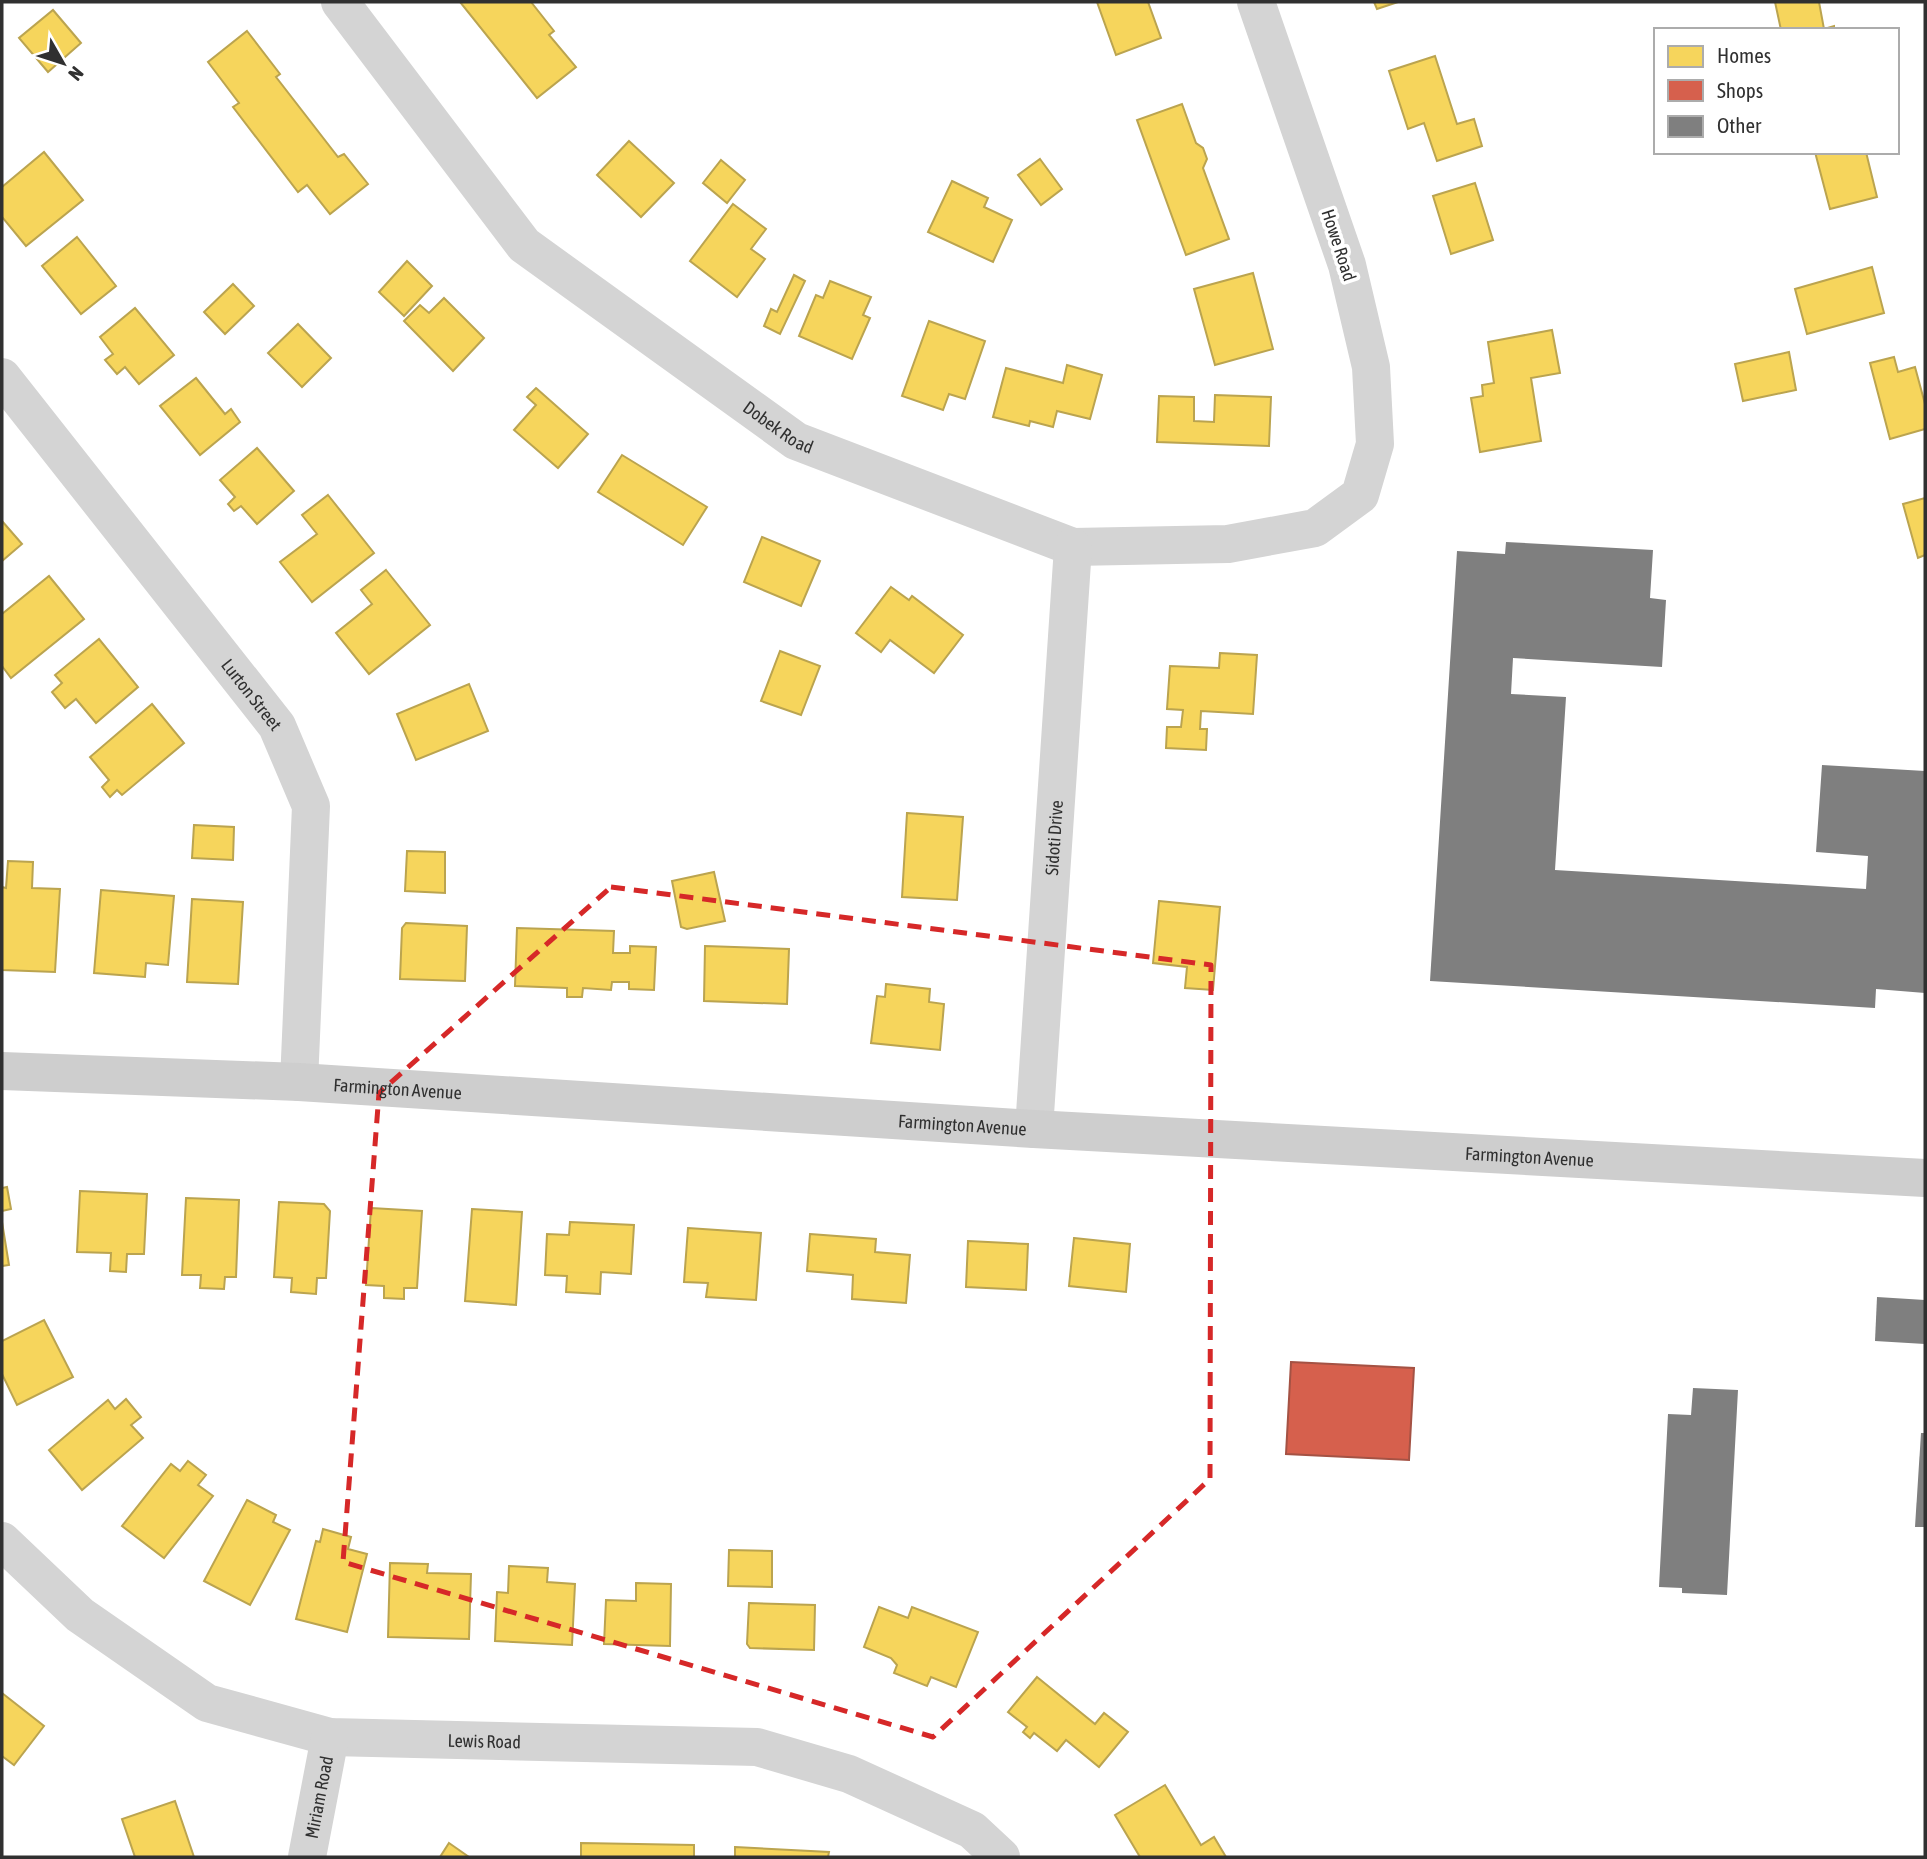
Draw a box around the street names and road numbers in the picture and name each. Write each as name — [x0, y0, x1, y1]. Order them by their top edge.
street label: Howe Road — [1318, 206, 1360, 284]
street label: Dobek Road — [739, 396, 817, 457]
street label: Lurton Street — [217, 654, 287, 734]
street label: Sidoti Drive — [1041, 799, 1067, 876]
street label: Farmington Avenue — [333, 1074, 463, 1103]
street label: Farmington Avenue — [898, 1110, 1027, 1139]
street label: Farmington Avenue — [1465, 1142, 1594, 1170]
street label: Lewis Road — [448, 1729, 521, 1752]
street label: Miriam Road — [300, 1754, 337, 1840]

